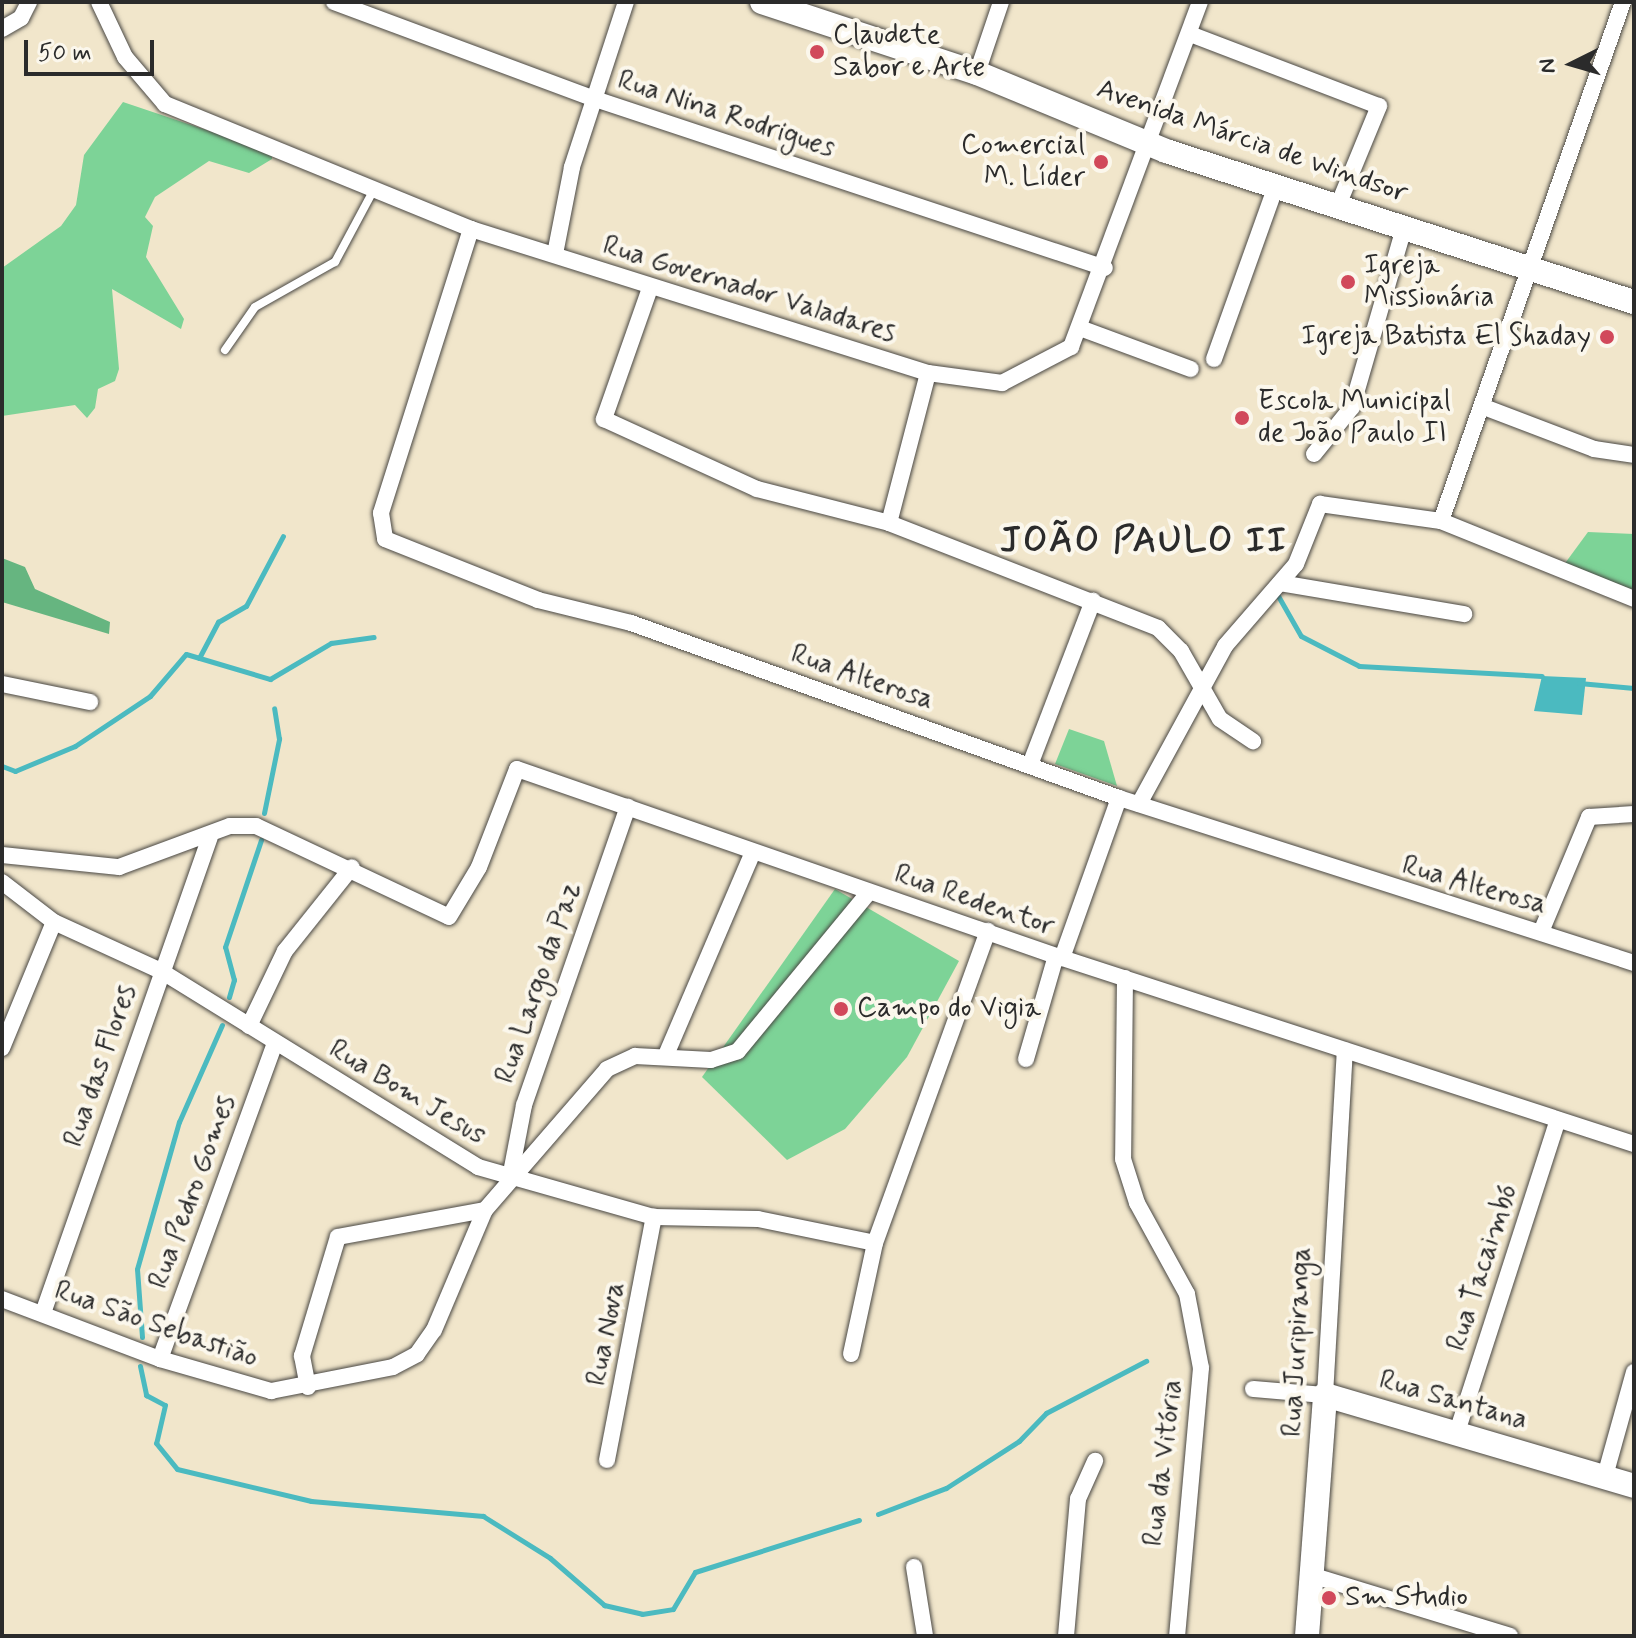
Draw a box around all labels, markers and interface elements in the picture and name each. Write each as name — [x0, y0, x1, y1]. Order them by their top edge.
place label: Claudete Sabor e Arte — [833, 19, 986, 85]
scale bar — [28, 24, 158, 74]
north arrow — [1532, 24, 1612, 104]
text: 50 m — [38, 38, 92, 69]
marker: Claudete Sabor e Arte — [808, 43, 826, 61]
text: N — [1534, 58, 1563, 75]
street label: Rua Nina Rodrigues — [613, 64, 839, 166]
street label: Avenida Márcia de Windsor — [1094, 74, 1410, 210]
place label: Comercial M. Líder — [961, 129, 1085, 195]
marker: Comercial M. Líder — [1092, 153, 1110, 171]
street label: Rua Governador Valadares — [596, 229, 902, 351]
place label: Igreja Missionária — [1364, 249, 1494, 315]
marker: Igreja Missionária — [1339, 273, 1357, 291]
place label: Igreja Batista El Shaday — [1301, 320, 1591, 354]
marker: Igreja Batista El Shaday — [1598, 328, 1616, 346]
place label: Escola Municipal de João Paulo II — [1258, 385, 1451, 451]
marker: Escola Municipal de João Paulo II — [1233, 409, 1251, 427]
district label: JOÃO PAULO II — [1002, 520, 1286, 564]
street label: Rua Alterosa — [787, 638, 937, 718]
street label: Rua Alterosa — [1398, 850, 1550, 922]
street label: Rua Redentor — [890, 858, 1058, 944]
street label: Rua Largo da Paz — [490, 880, 588, 1086]
street label: Rua das Flores — [58, 981, 144, 1151]
place label: Campo do Vigia — [857, 992, 1041, 1026]
marker: Campo do Vigia — [832, 1000, 850, 1018]
street label: Rua Bom Jesus — [322, 1033, 492, 1153]
street label: Rua Pedro Gomes — [142, 1091, 244, 1293]
street label: Rua Tacaimbó — [1441, 1184, 1525, 1352]
street label: Rua Juripiranga — [1276, 1249, 1320, 1435]
street label: Rua São Sebastião — [51, 1275, 261, 1375]
street label: Rua Nova — [580, 1279, 634, 1389]
street label: Rua Santana — [1375, 1364, 1531, 1438]
street label: Rua da Vitória — [1137, 1381, 1191, 1545]
place label: Sm Studio — [1345, 1581, 1468, 1615]
marker: Sm Studio — [1320, 1589, 1338, 1607]

